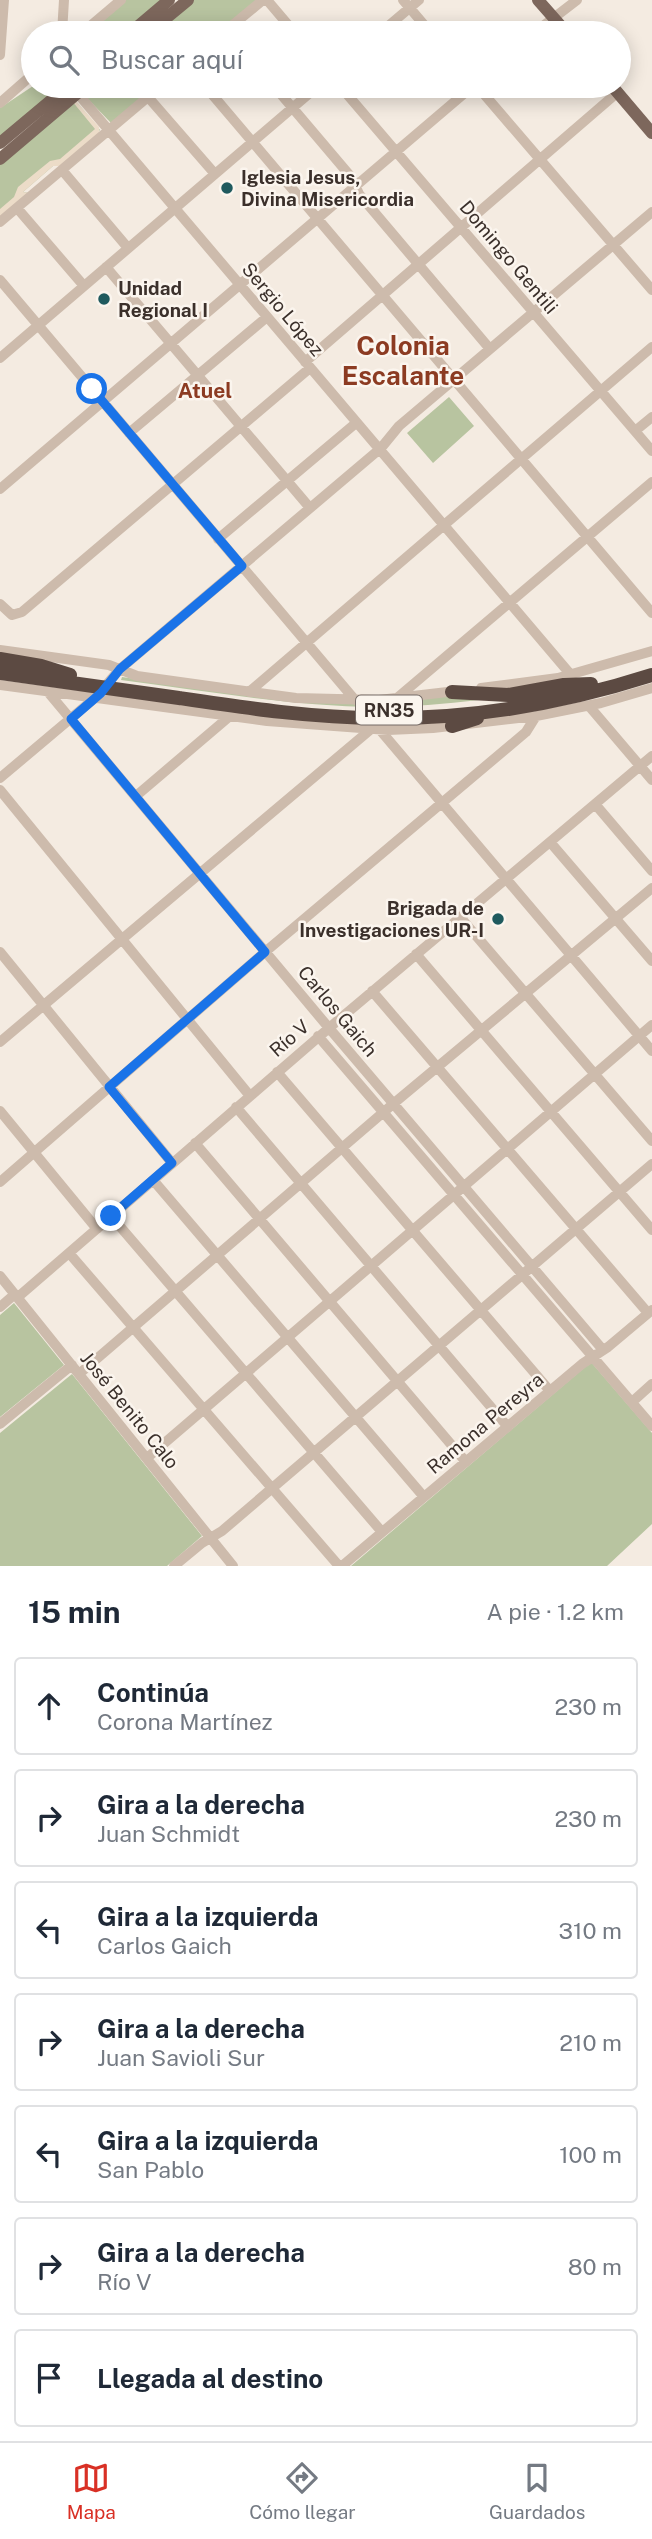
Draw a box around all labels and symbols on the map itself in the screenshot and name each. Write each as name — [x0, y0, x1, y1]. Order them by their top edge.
place label: Iglesia Jesus, Divina Misericordia — [241, 166, 414, 210]
marker: Iglesia Jesus, Divina Misericordia — [219, 180, 235, 196]
street label: Domingo Gentili — [455, 196, 563, 318]
street label: Sergio López — [238, 258, 328, 360]
place label: Unidad Regional I — [118, 277, 208, 321]
marker: Unidad Regional I — [96, 291, 112, 307]
district label: Colonia Escalante — [342, 330, 464, 391]
route start — [76, 373, 107, 404]
district label: Atuel — [178, 378, 232, 403]
road number: RN35 — [356, 696, 422, 724]
place label: Brigada de Investigaciones UR-I — [299, 897, 484, 941]
marker: Brigada de Investigaciones UR-I — [490, 911, 506, 927]
street label: Carlos Gaich — [294, 961, 382, 1061]
street label: Río V — [265, 1015, 313, 1061]
route end — [95, 1200, 126, 1231]
street label: José Benito Calo — [76, 1347, 184, 1473]
street label: Ramona Pereyra — [422, 1368, 548, 1478]

